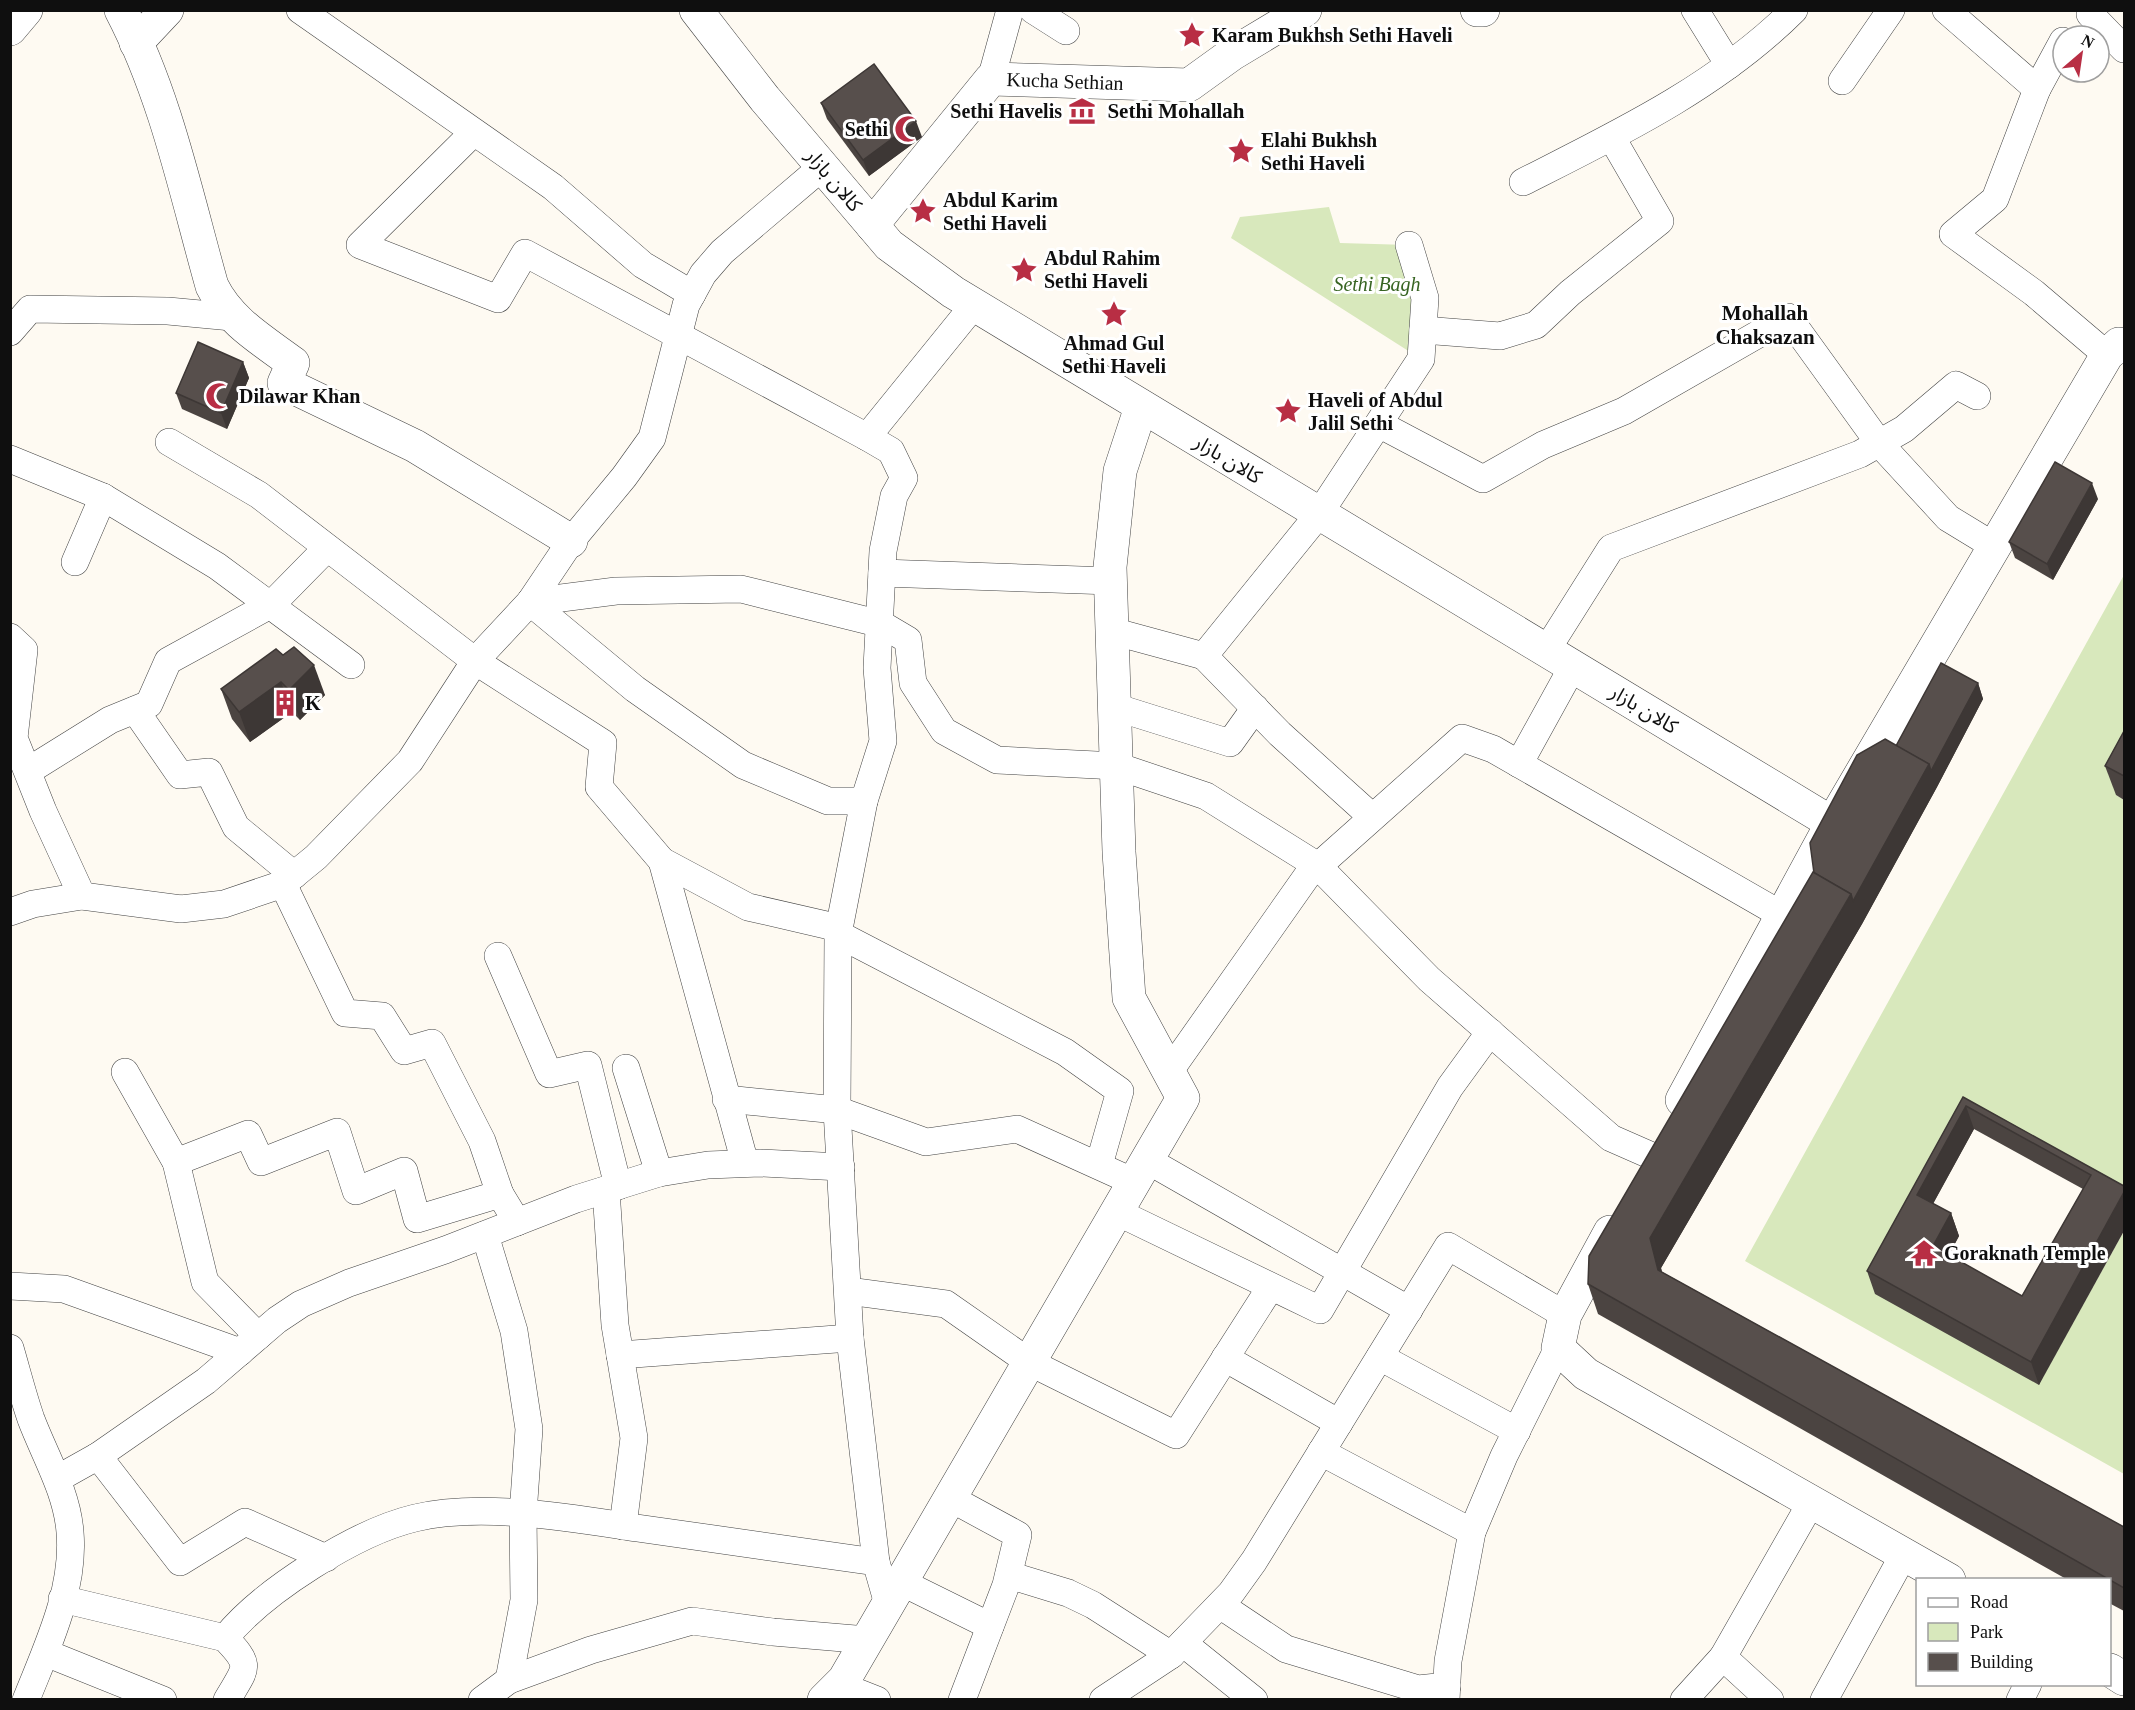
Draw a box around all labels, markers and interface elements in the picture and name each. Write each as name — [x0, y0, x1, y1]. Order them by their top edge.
place icon: Karam Bukhsh Sethi Haveli — [1177, 20, 1207, 50]
place label: Karam Bukhsh Sethi Haveli — [1212, 24, 1453, 46]
north arrow — [2051, 24, 2111, 84]
text: N — [2079, 31, 2098, 52]
street label: Kucha Sethian — [1006, 68, 1124, 94]
museum icon: Sethi Havelis — [1067, 96, 1097, 126]
district label: Sethi Mohallah — [1107, 99, 1245, 123]
place label: Sethi Havelis — [950, 100, 1062, 122]
mosque icon: Sethi — [893, 114, 923, 144]
place label: Sethi — [845, 118, 888, 140]
place label: Elahi Bukhsh Sethi Haveli — [1261, 129, 1377, 174]
place icon: Elahi Bukhsh Sethi Haveli — [1226, 136, 1256, 166]
street label: کالان بازار — [800, 144, 867, 217]
place label: Abdul Karim Sethi Haveli — [943, 189, 1058, 234]
place icon: Abdul Karim Sethi Haveli — [908, 196, 938, 226]
place label: Abdul Rahim Sethi Haveli — [1044, 247, 1160, 292]
place icon: Abdul Rahim Sethi Haveli — [1009, 255, 1039, 285]
park label: Sethi Bagh — [1333, 273, 1421, 296]
place icon: Ahmad Gul Sethi Haveli — [1099, 299, 1129, 329]
district label: Mohallah Chaksazan — [1715, 301, 1815, 349]
place label: Ahmad Gul Sethi Haveli — [1062, 332, 1166, 377]
mosque icon: Dilawar Khan — [204, 381, 234, 411]
place label: Dilawar Khan — [239, 385, 360, 407]
place label: Haveli of Abdul Jalil Sethi — [1308, 389, 1443, 434]
place icon: Haveli of Abdul Jalil Sethi — [1273, 396, 1303, 426]
street label: کالان بازار — [1189, 430, 1266, 489]
street label: کالان بازار — [1605, 680, 1682, 739]
building icon: K — [270, 688, 300, 718]
place label: K — [305, 692, 321, 714]
temple icon: Goraknath Temple — [1909, 1238, 1939, 1268]
place label: Goraknath Temple — [1944, 1242, 2106, 1265]
legend — [1916, 1578, 2111, 1686]
text: Road — [1970, 1592, 2008, 1612]
text: Park — [1970, 1622, 2003, 1642]
text: Building — [1970, 1652, 2033, 1672]

